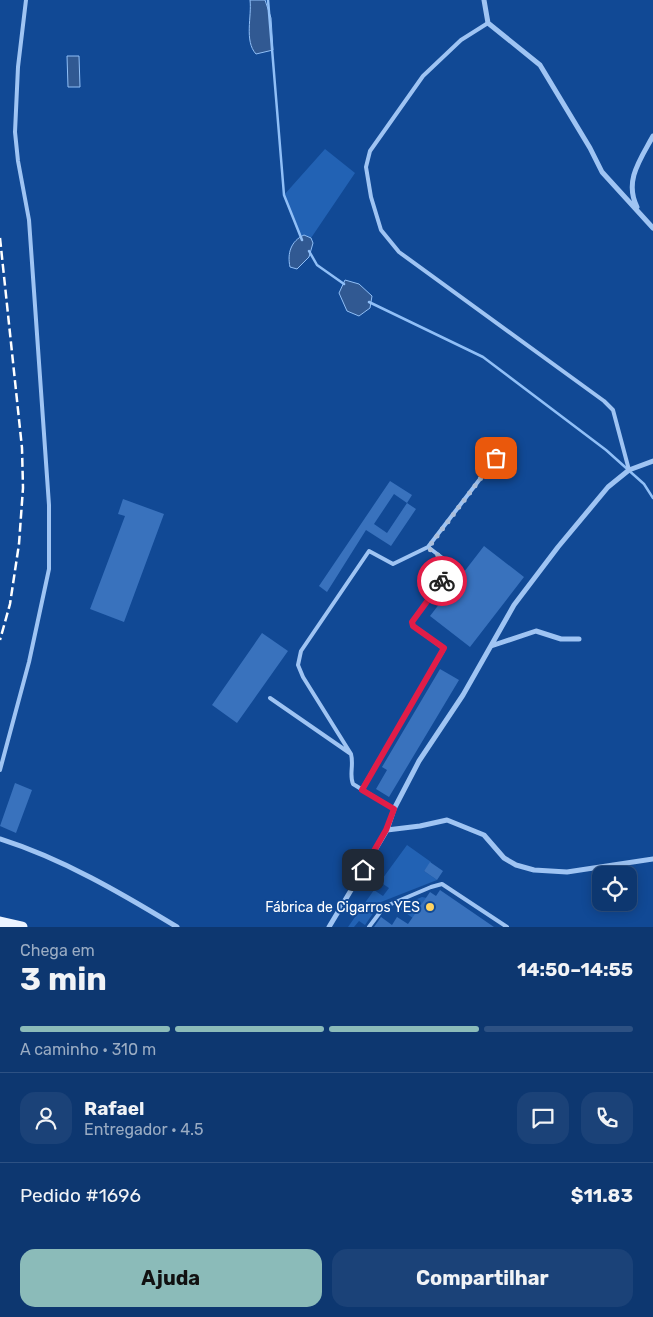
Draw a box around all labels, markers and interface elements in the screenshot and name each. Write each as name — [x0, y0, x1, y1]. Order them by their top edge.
pin — [475, 437, 517, 479]
icon: bag — [482, 444, 510, 472]
courier — [417, 556, 467, 606]
icon: bike — [428, 567, 456, 595]
pin — [342, 849, 384, 891]
icon: home — [349, 856, 377, 884]
map controls — [592, 866, 637, 911]
button: locate — [592, 866, 637, 911]
place label: Fábrica de Cigarros YES — [265, 899, 420, 916]
marker: Fábrica de Cigarros YES — [424, 901, 436, 913]
text: Chega em — [20, 941, 95, 960]
text: 14:50–14:55 — [517, 958, 633, 981]
text: 3 min — [20, 960, 107, 998]
text: A caminho · 310 m — [20, 1040, 156, 1059]
button: person — [20, 1092, 72, 1144]
button: chat — [517, 1092, 569, 1144]
button: phone — [581, 1092, 633, 1144]
text: Rafael — [84, 1097, 144, 1120]
text: Entregador · 4.5 — [84, 1120, 204, 1139]
text: Pedido #1696 — [20, 1184, 141, 1207]
text: $11.83 — [571, 1184, 633, 1207]
button: Ajuda — [20, 1249, 322, 1307]
button: Compartilhar — [332, 1249, 633, 1307]

